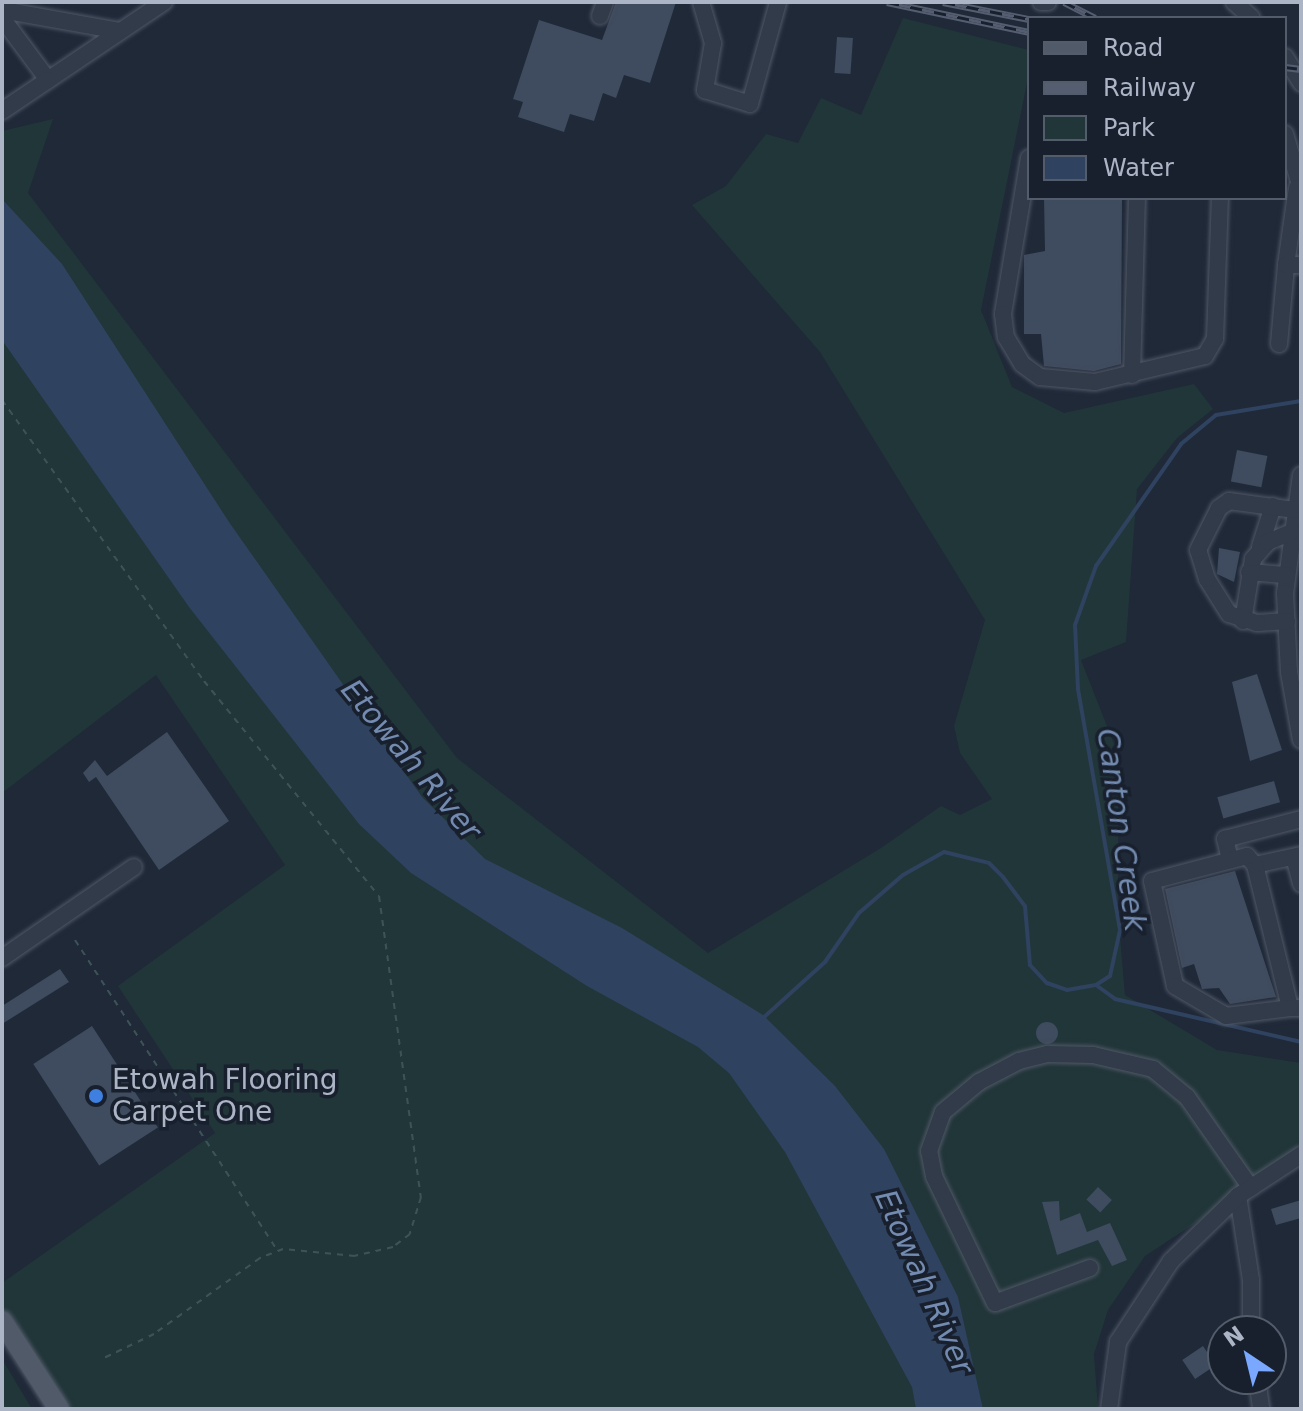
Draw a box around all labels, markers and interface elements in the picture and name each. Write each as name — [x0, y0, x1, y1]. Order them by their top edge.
legend — [1027, 16, 1287, 200]
text: Road — [1103, 34, 1163, 62]
text: Railway — [1103, 74, 1196, 102]
text: Park — [1103, 114, 1155, 142]
text: Water — [1103, 154, 1174, 182]
water label: Etowah River — [333, 672, 489, 848]
water label: Canton Creek — [1089, 726, 1153, 934]
place label: Etowah Flooring Carpet One — [112, 1063, 337, 1129]
marker: Etowah Flooring Carpet One — [87, 1087, 105, 1105]
water label: Etowah River — [867, 1184, 981, 1380]
north arrow — [1207, 1315, 1287, 1395]
text: N — [1219, 1321, 1249, 1352]

